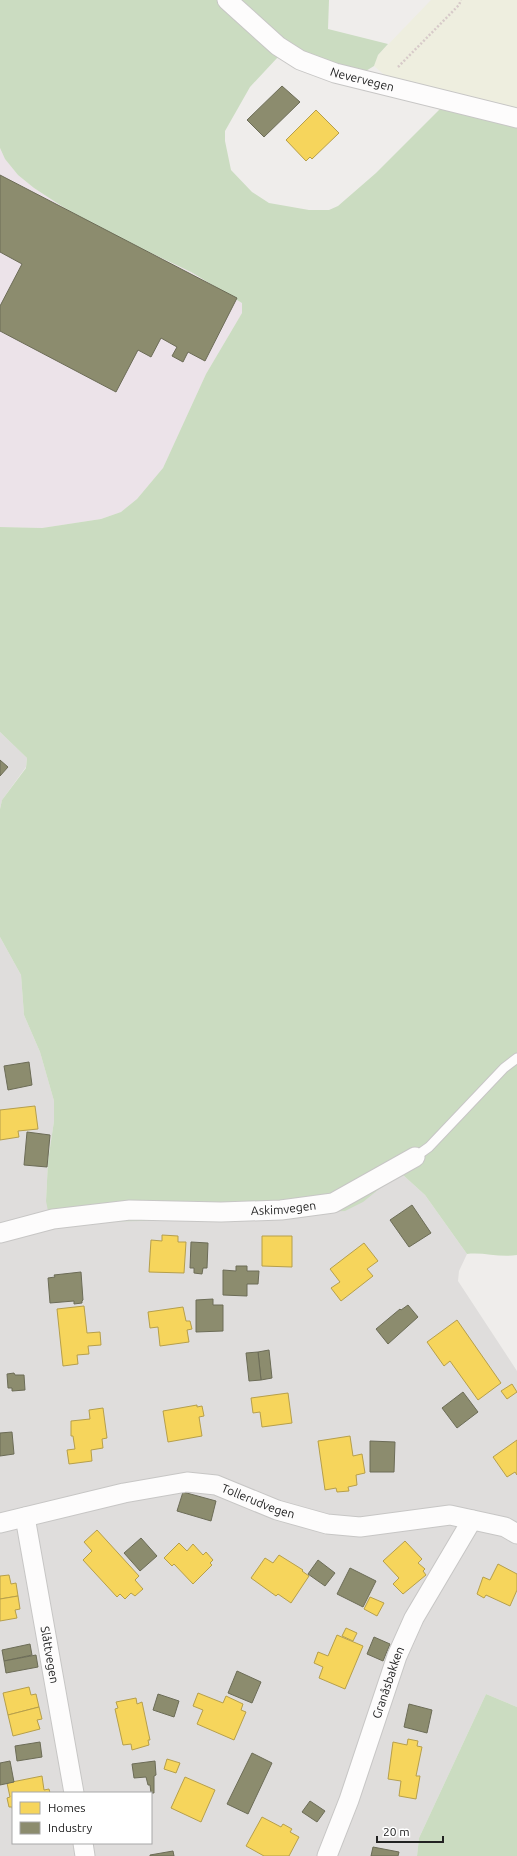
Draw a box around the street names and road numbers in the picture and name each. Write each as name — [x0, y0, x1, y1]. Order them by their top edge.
street label: Nevervegen — [328, 65, 395, 93]
street label: Askimvegen — [251, 1198, 317, 1217]
street label: Tollerudvegen — [220, 1481, 296, 1521]
street label: Slåttvegen — [38, 1625, 61, 1684]
street label: Granåsbakken — [370, 1644, 406, 1720]

